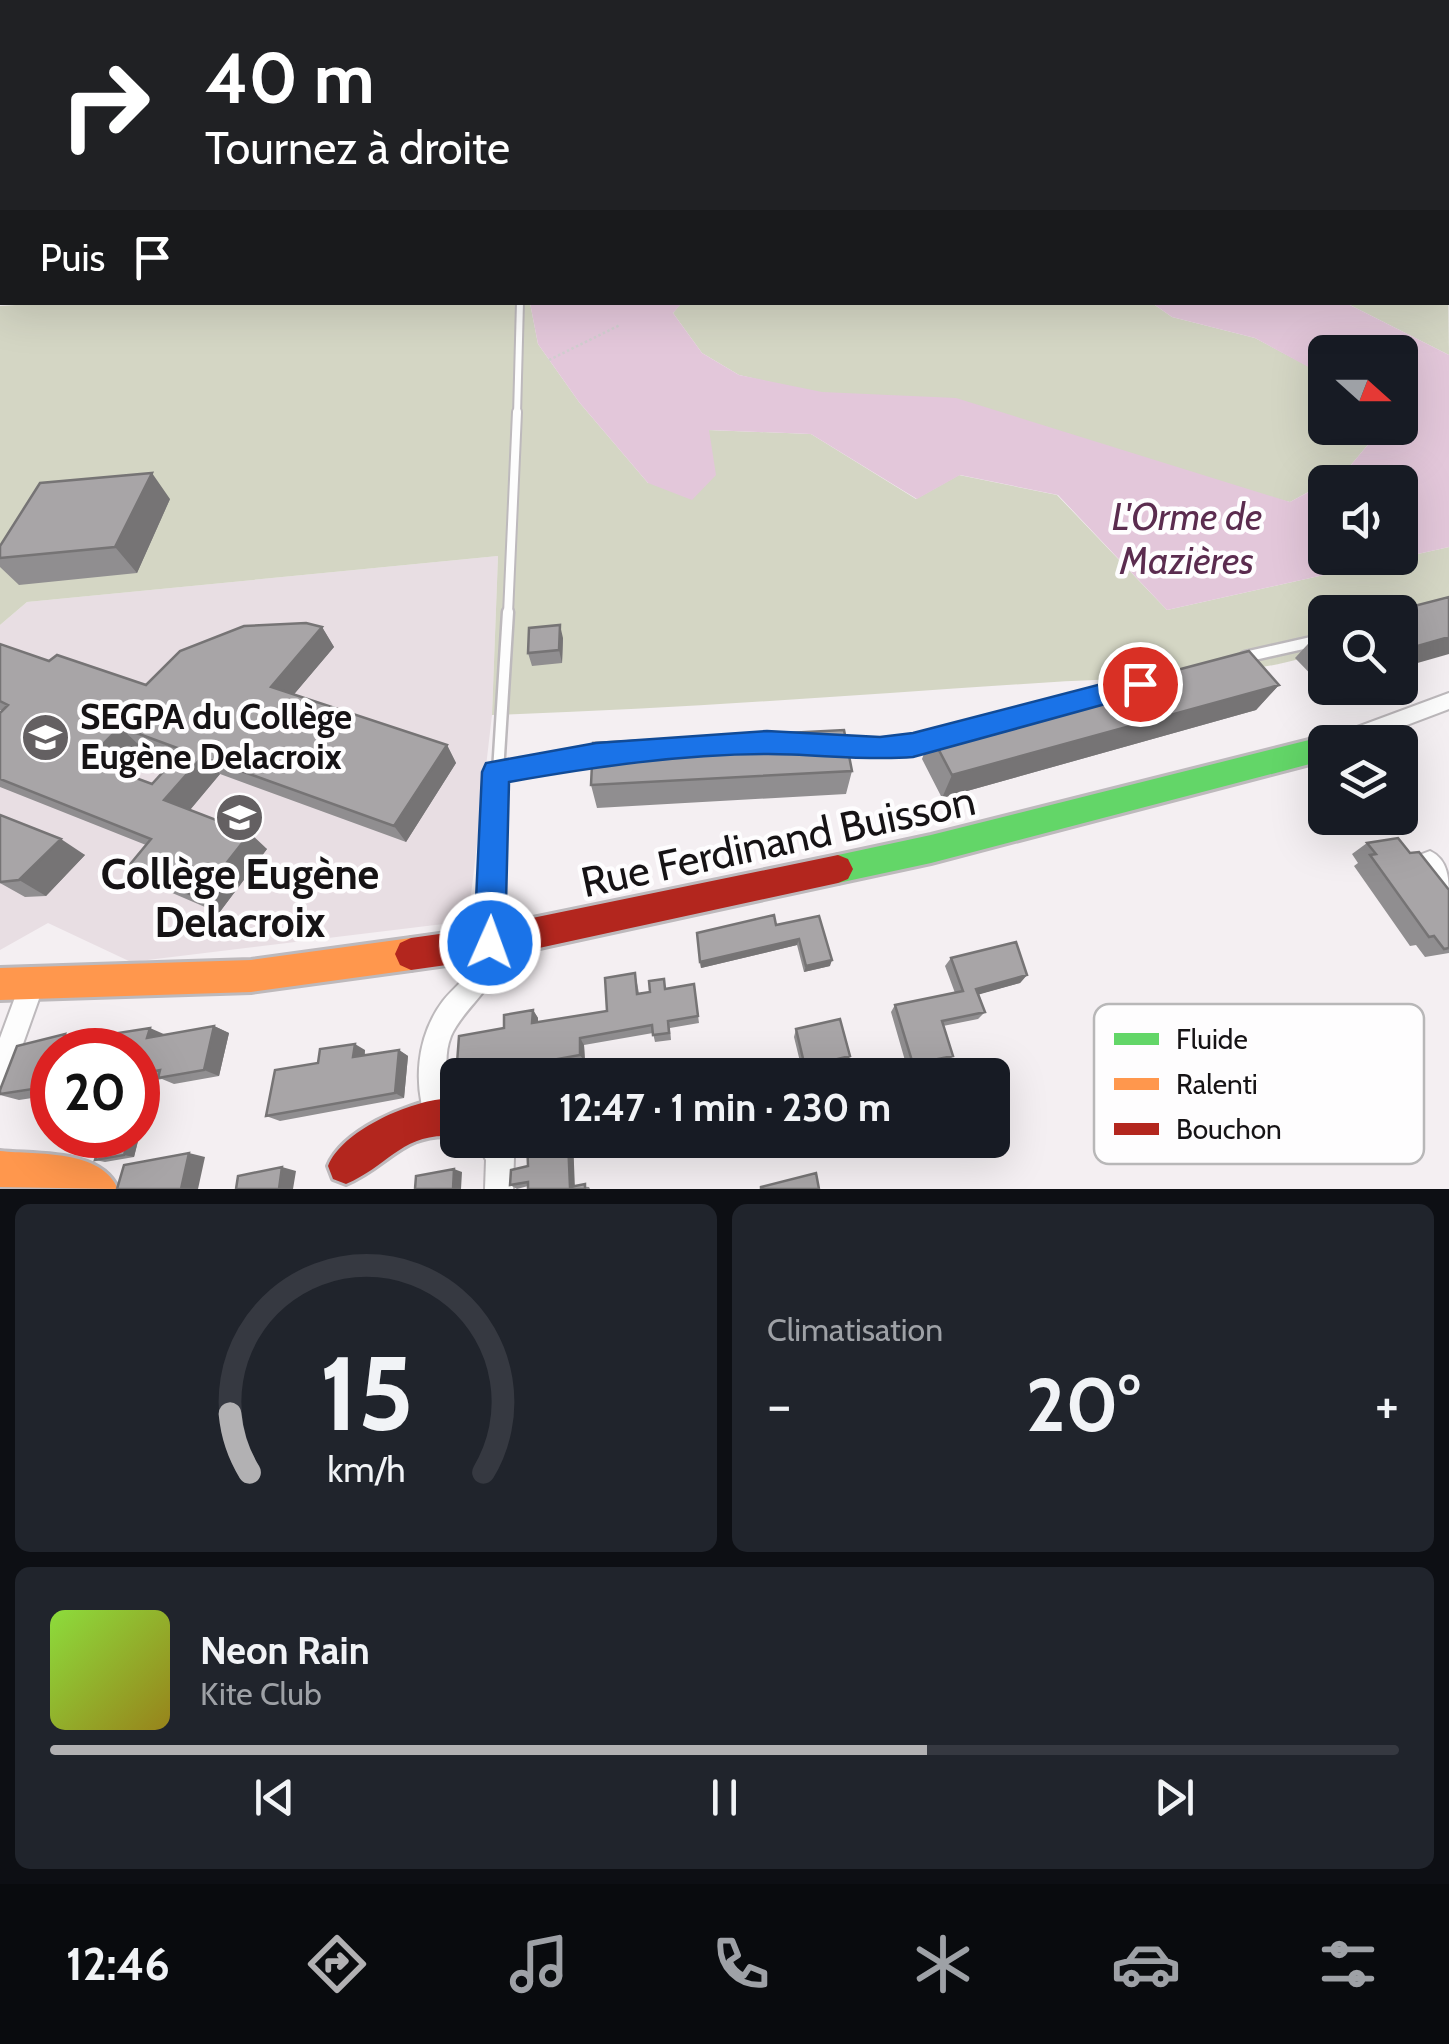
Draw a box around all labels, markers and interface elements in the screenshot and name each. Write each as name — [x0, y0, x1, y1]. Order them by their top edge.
text: 40 m — [205, 35, 374, 121]
icon: right — [40, 40, 170, 170]
text: Tournez à droite — [205, 121, 510, 175]
icon: arrive — [125, 230, 180, 285]
text: Puis — [40, 234, 105, 281]
north arrow — [1308, 335, 1418, 445]
map controls — [1308, 335, 1418, 835]
button: sound — [1308, 465, 1418, 575]
water label: L'Orme de Mazières — [1112, 493, 1262, 584]
button: search — [1308, 595, 1418, 705]
pin — [1098, 642, 1183, 727]
icon: arrive — [1113, 657, 1168, 712]
place label: SEGPA du Collège Eugène Delacroix — [80, 695, 352, 778]
school or university icon: SEGPA du Collège Eugène Delacroix — [19, 711, 71, 763]
button: layers — [1308, 725, 1418, 835]
street label: Rue Ferdinand Buisson — [576, 774, 980, 908]
school or university icon: Collège Eugène Delacroix — [214, 792, 266, 844]
place label: Collège Eugène Delacroix — [101, 848, 379, 948]
position arrow — [438, 891, 542, 995]
legend — [1094, 1004, 1424, 1164]
text: Fluide — [1176, 1022, 1248, 1056]
speed limit sign: 20 — [30, 1028, 160, 1158]
text: Ralenti — [1176, 1067, 1258, 1101]
text: 12:47 · 1 min · 230 m — [559, 1084, 891, 1131]
text: Bouchon — [1176, 1112, 1282, 1146]
text: Climatisation — [767, 1310, 943, 1349]
text: 15 — [319, 1330, 413, 1456]
text: 20° — [1026, 1359, 1140, 1450]
text: − — [767, 1371, 791, 1438]
text: + — [1375, 1371, 1399, 1438]
text: km/h — [327, 1448, 405, 1491]
text: Neon Rain — [200, 1627, 370, 1674]
text: Kite Club — [200, 1674, 322, 1713]
icon: previous — [247, 1770, 302, 1825]
icon: pause — [697, 1770, 752, 1825]
icon: next — [1147, 1770, 1202, 1825]
icon: directions — [302, 1929, 372, 1999]
icon: music — [504, 1929, 574, 1999]
icon: phone — [706, 1929, 776, 1999]
icon: climate — [908, 1929, 978, 1999]
icon: car — [1111, 1929, 1181, 1999]
icon: filters — [1313, 1929, 1383, 1999]
text: 12:46 — [66, 1937, 170, 1991]

